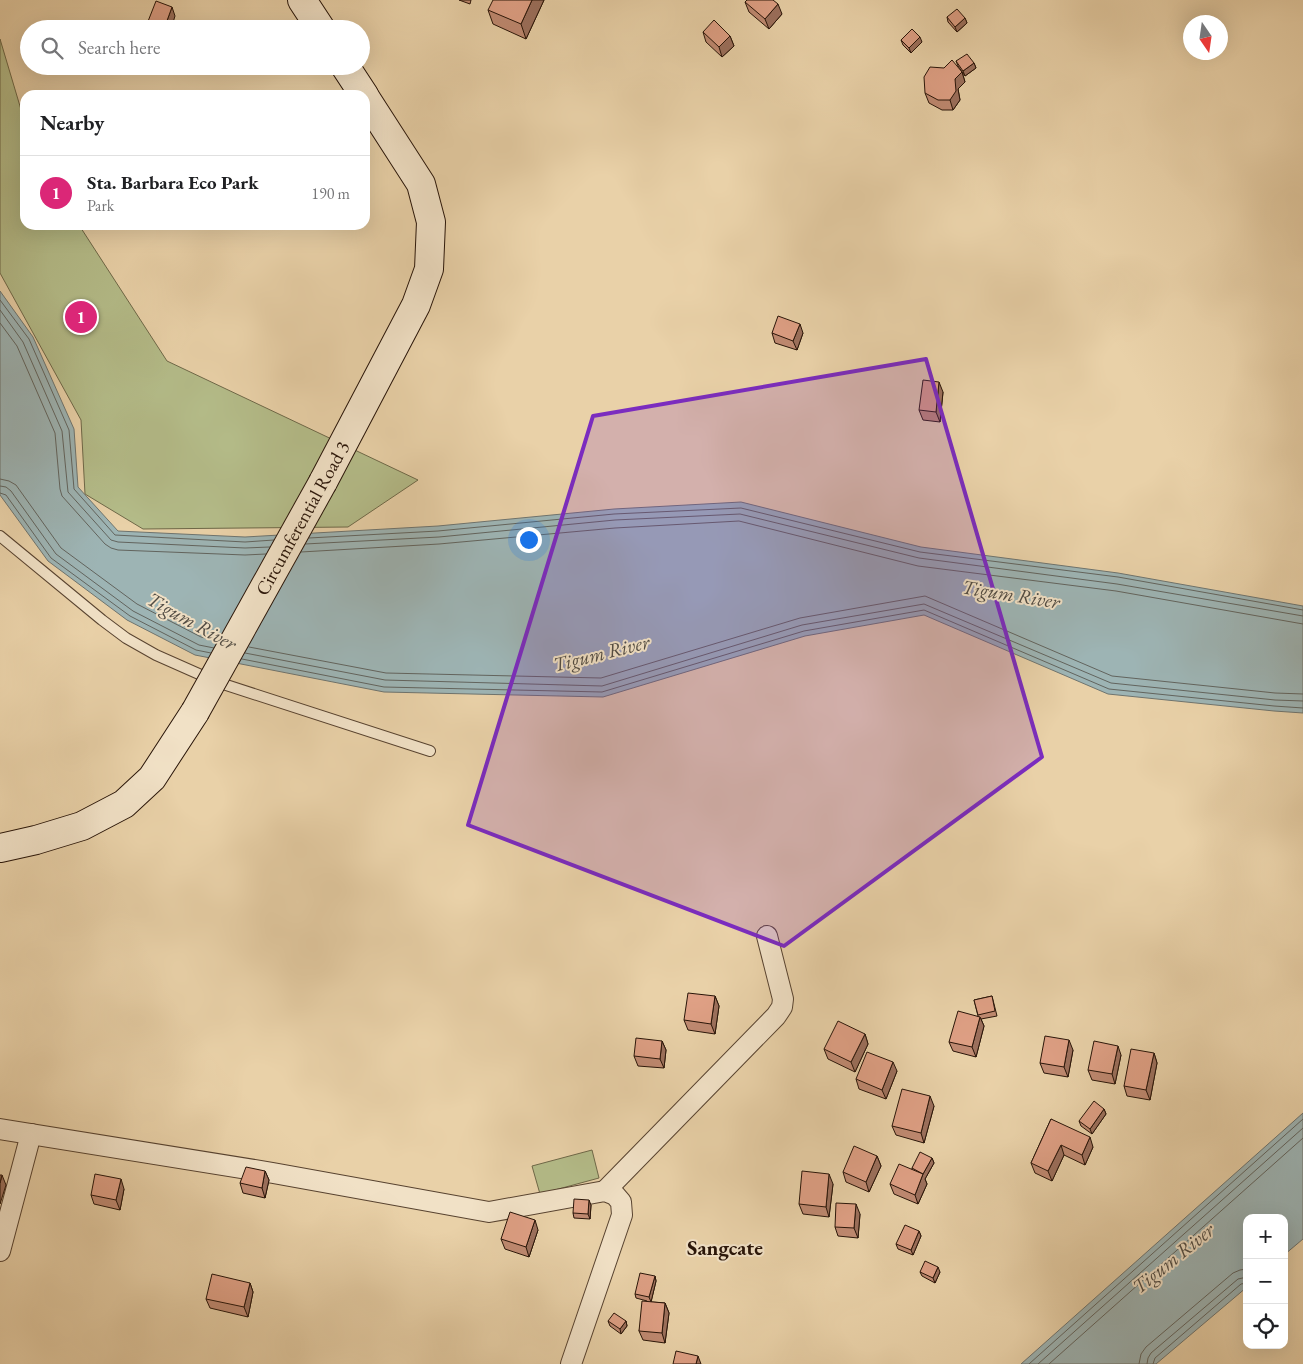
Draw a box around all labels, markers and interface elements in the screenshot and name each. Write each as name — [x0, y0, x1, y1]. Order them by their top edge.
north arrow — [1183, 15, 1228, 60]
search box — [20, 20, 370, 75]
icon: search — [38, 34, 66, 62]
text: Search here — [78, 35, 160, 60]
text: Nearby — [40, 109, 104, 136]
text: Sta. Barbara Eco Park — [87, 170, 259, 195]
text: 1 — [52, 183, 60, 204]
text: 190 m — [311, 183, 350, 204]
text: Park — [87, 195, 114, 216]
pin: 1 — [65, 298, 97, 336]
street label: Circumferential Road 3 — [250, 437, 355, 600]
your location — [516, 527, 542, 553]
water label: Tigum River — [960, 573, 1063, 615]
water label: Tigum River — [143, 586, 243, 657]
water label: Tigum River — [550, 628, 653, 678]
map controls — [1243, 1214, 1288, 1349]
button: + — [1243, 1214, 1288, 1259]
water label: Tigum River — [1127, 1216, 1221, 1299]
district label: Sangcate — [687, 1234, 763, 1261]
button: − — [1243, 1259, 1288, 1304]
button: locate — [1243, 1304, 1288, 1349]

